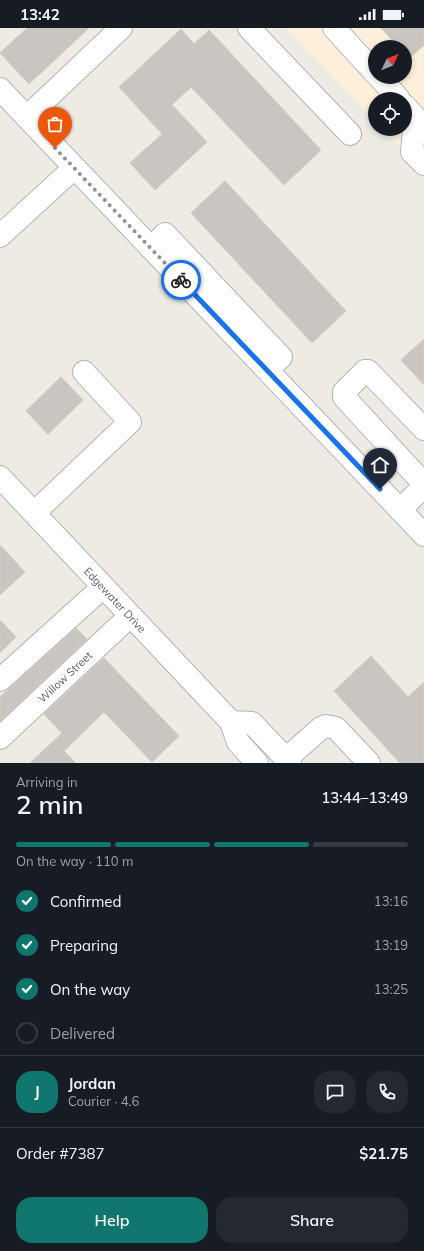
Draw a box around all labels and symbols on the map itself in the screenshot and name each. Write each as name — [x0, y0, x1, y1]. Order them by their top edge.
north arrow — [368, 40, 412, 84]
pin — [38, 107, 72, 148]
courier — [161, 260, 201, 300]
pin — [363, 448, 397, 489]
street label: Edgewater Drive — [81, 564, 149, 636]
street label: Willow Street — [35, 648, 95, 706]

